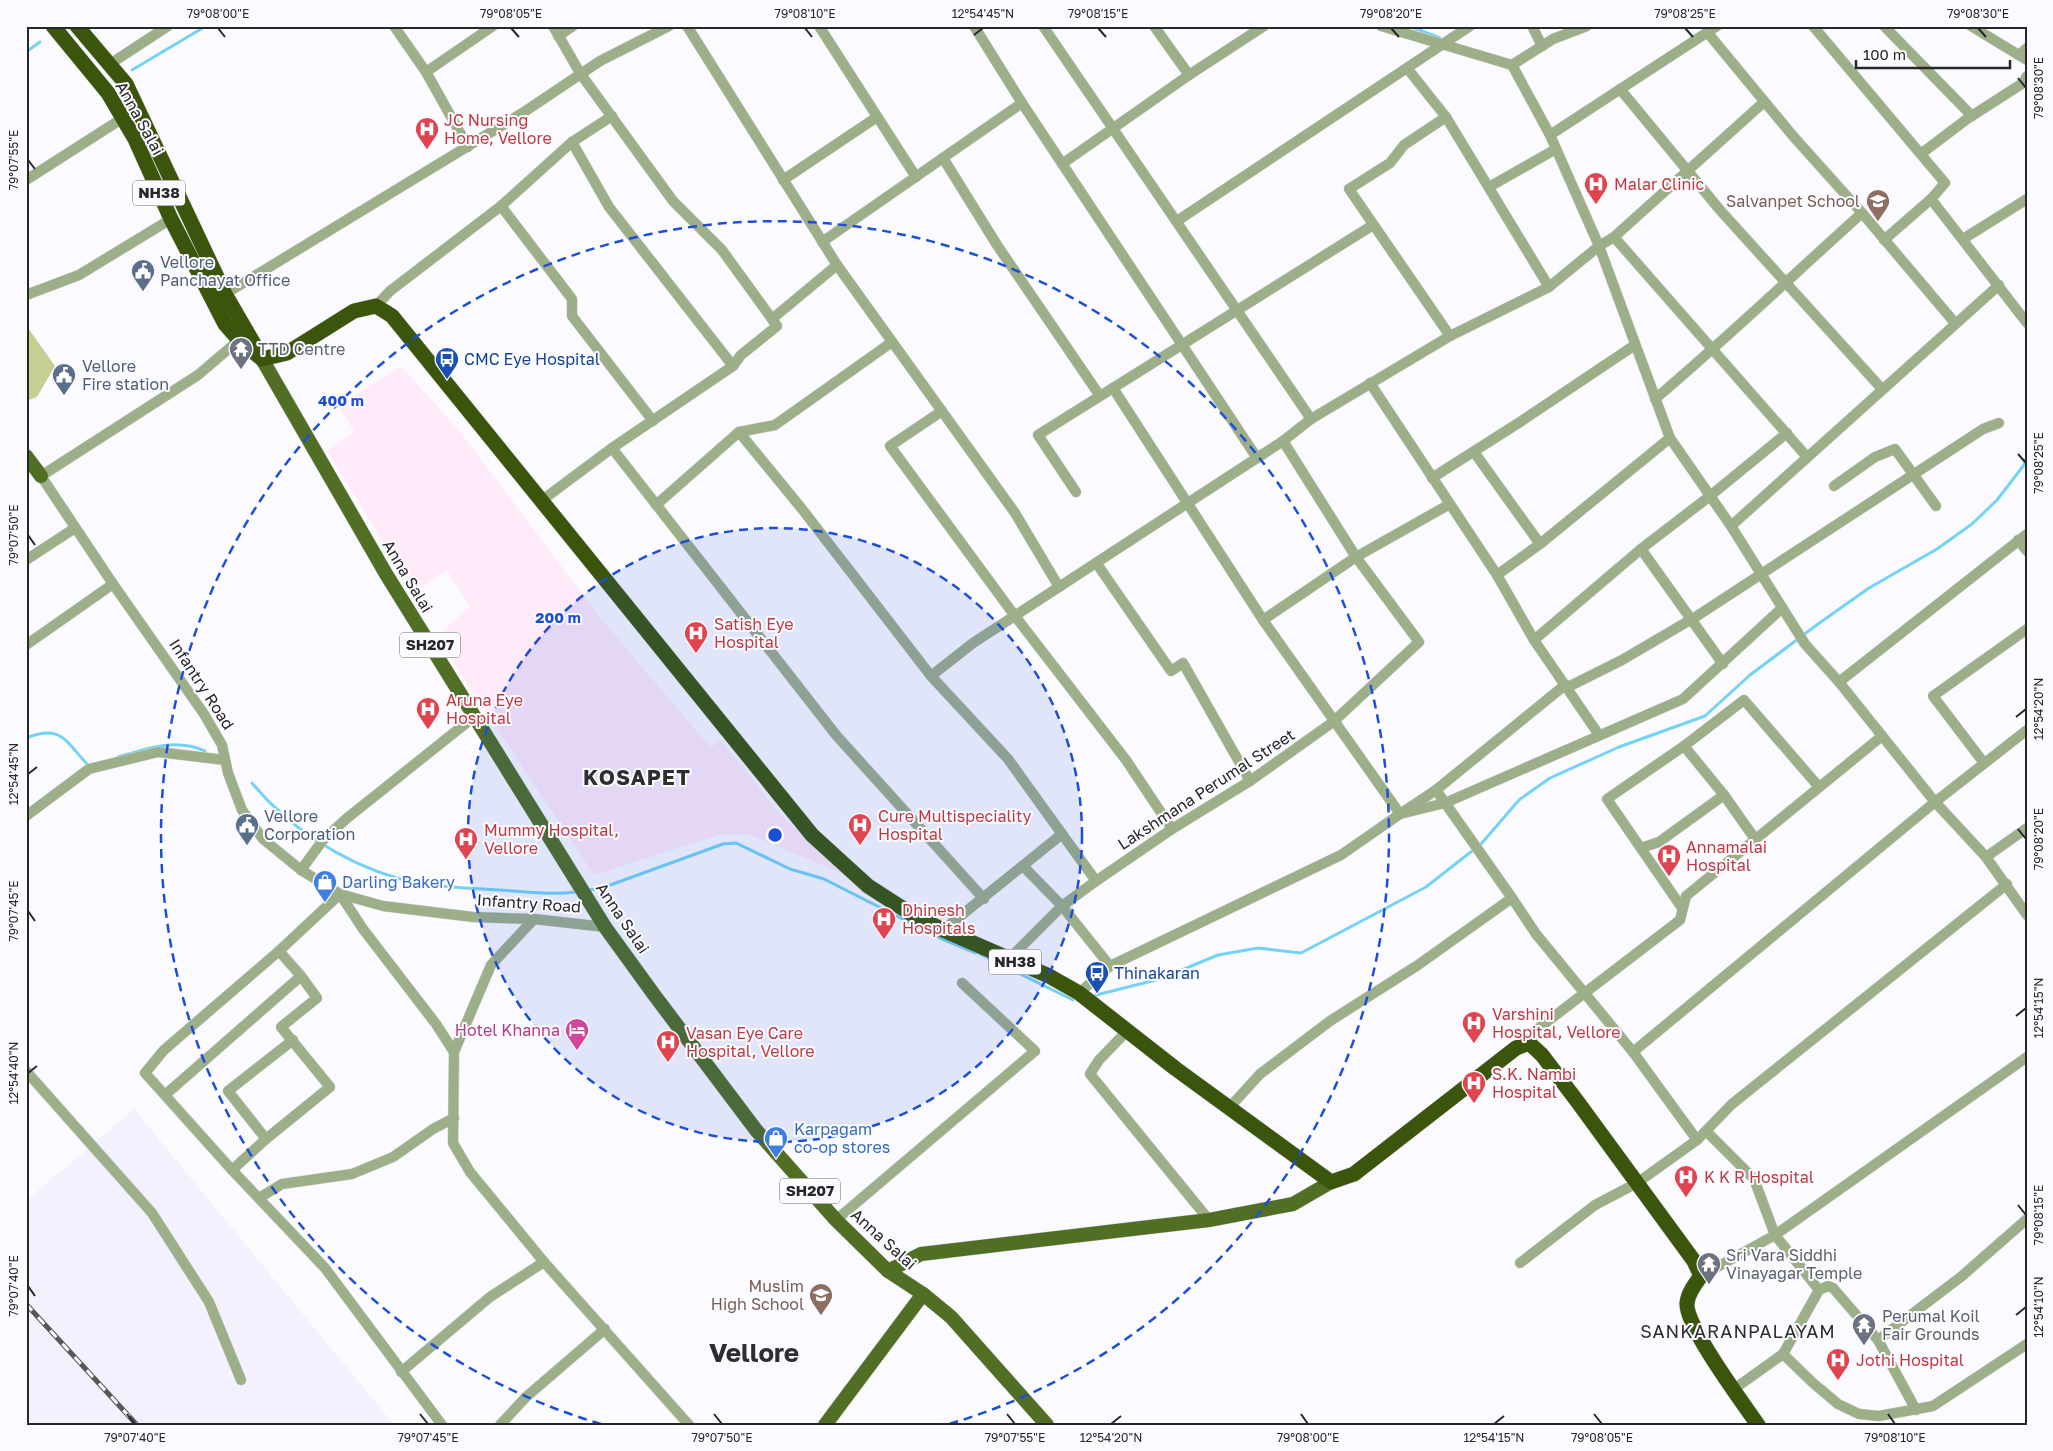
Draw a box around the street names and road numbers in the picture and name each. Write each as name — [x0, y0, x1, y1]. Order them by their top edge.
street label: Anna Salai — [112, 78, 168, 158]
road number: NH38 — [133, 180, 185, 206]
street label: Anna Salai — [379, 536, 437, 616]
road number: SH207 — [400, 632, 460, 658]
street label: Infantry Road — [165, 635, 239, 733]
street label: Lakshmana Perumal Street — [1114, 724, 1298, 854]
street label: Anna Salai — [592, 879, 654, 957]
street label: Infantry Road — [476, 889, 582, 917]
road number: NH38 — [989, 950, 1041, 974]
road number: SH207 — [780, 1178, 840, 1204]
street label: Anna Salai — [847, 1204, 921, 1274]

